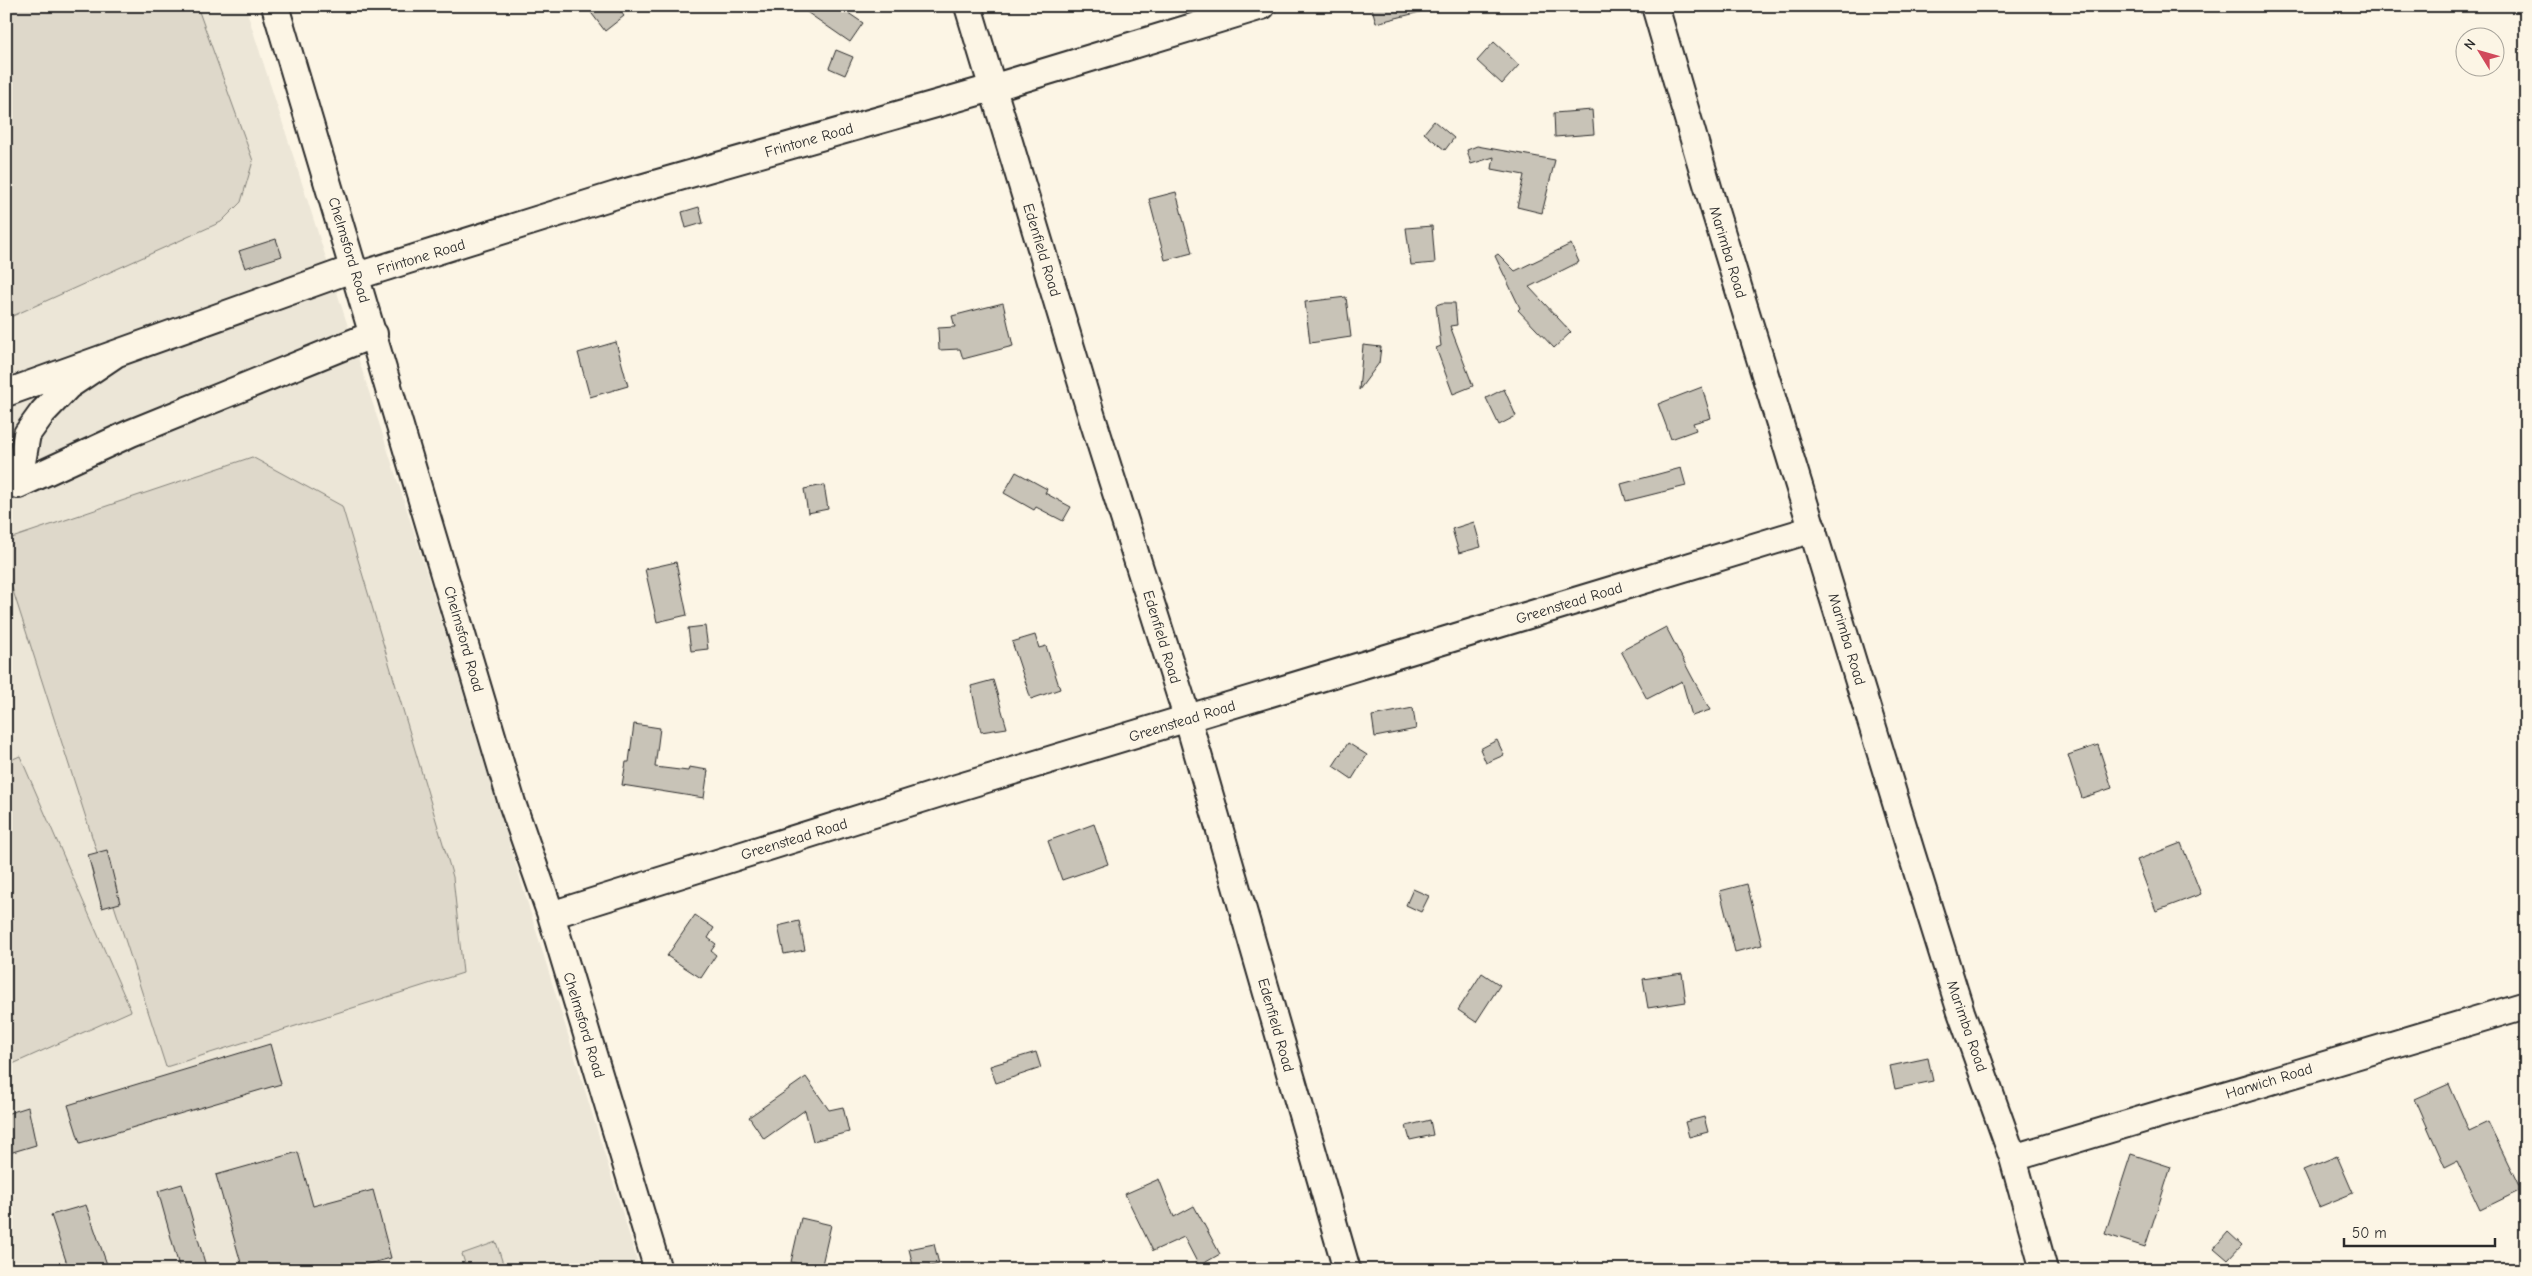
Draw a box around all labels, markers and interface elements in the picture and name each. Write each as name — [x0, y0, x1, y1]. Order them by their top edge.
north arrow — [2454, 28, 2504, 78]
text: N — [2460, 36, 2480, 53]
street label: Frintone Road — [763, 119, 855, 161]
street label: Chelmsford Road — [324, 195, 374, 305]
street label: Edenfield Road — [1019, 201, 1065, 299]
street label: Marimba Road — [1705, 204, 1751, 300]
street label: Frintone Road — [375, 235, 467, 279]
street label: Greenstead Road — [1514, 578, 1624, 628]
street label: Chelmsford Road — [440, 584, 488, 694]
street label: Edenfield Road — [1139, 588, 1185, 686]
street label: Marimba Road — [1824, 591, 1870, 687]
street label: Greenstead Road — [1127, 696, 1237, 746]
street label: Greenstead Road — [739, 814, 849, 864]
street label: Chelmsford Road — [559, 970, 609, 1080]
street label: Edenfield Road — [1254, 976, 1298, 1074]
street label: Marimba Road — [1943, 978, 1991, 1074]
street label: Harwich Road — [2224, 1059, 2314, 1103]
scale bar — [2344, 1216, 2496, 1248]
text: 50 m — [2352, 1224, 2387, 1242]

